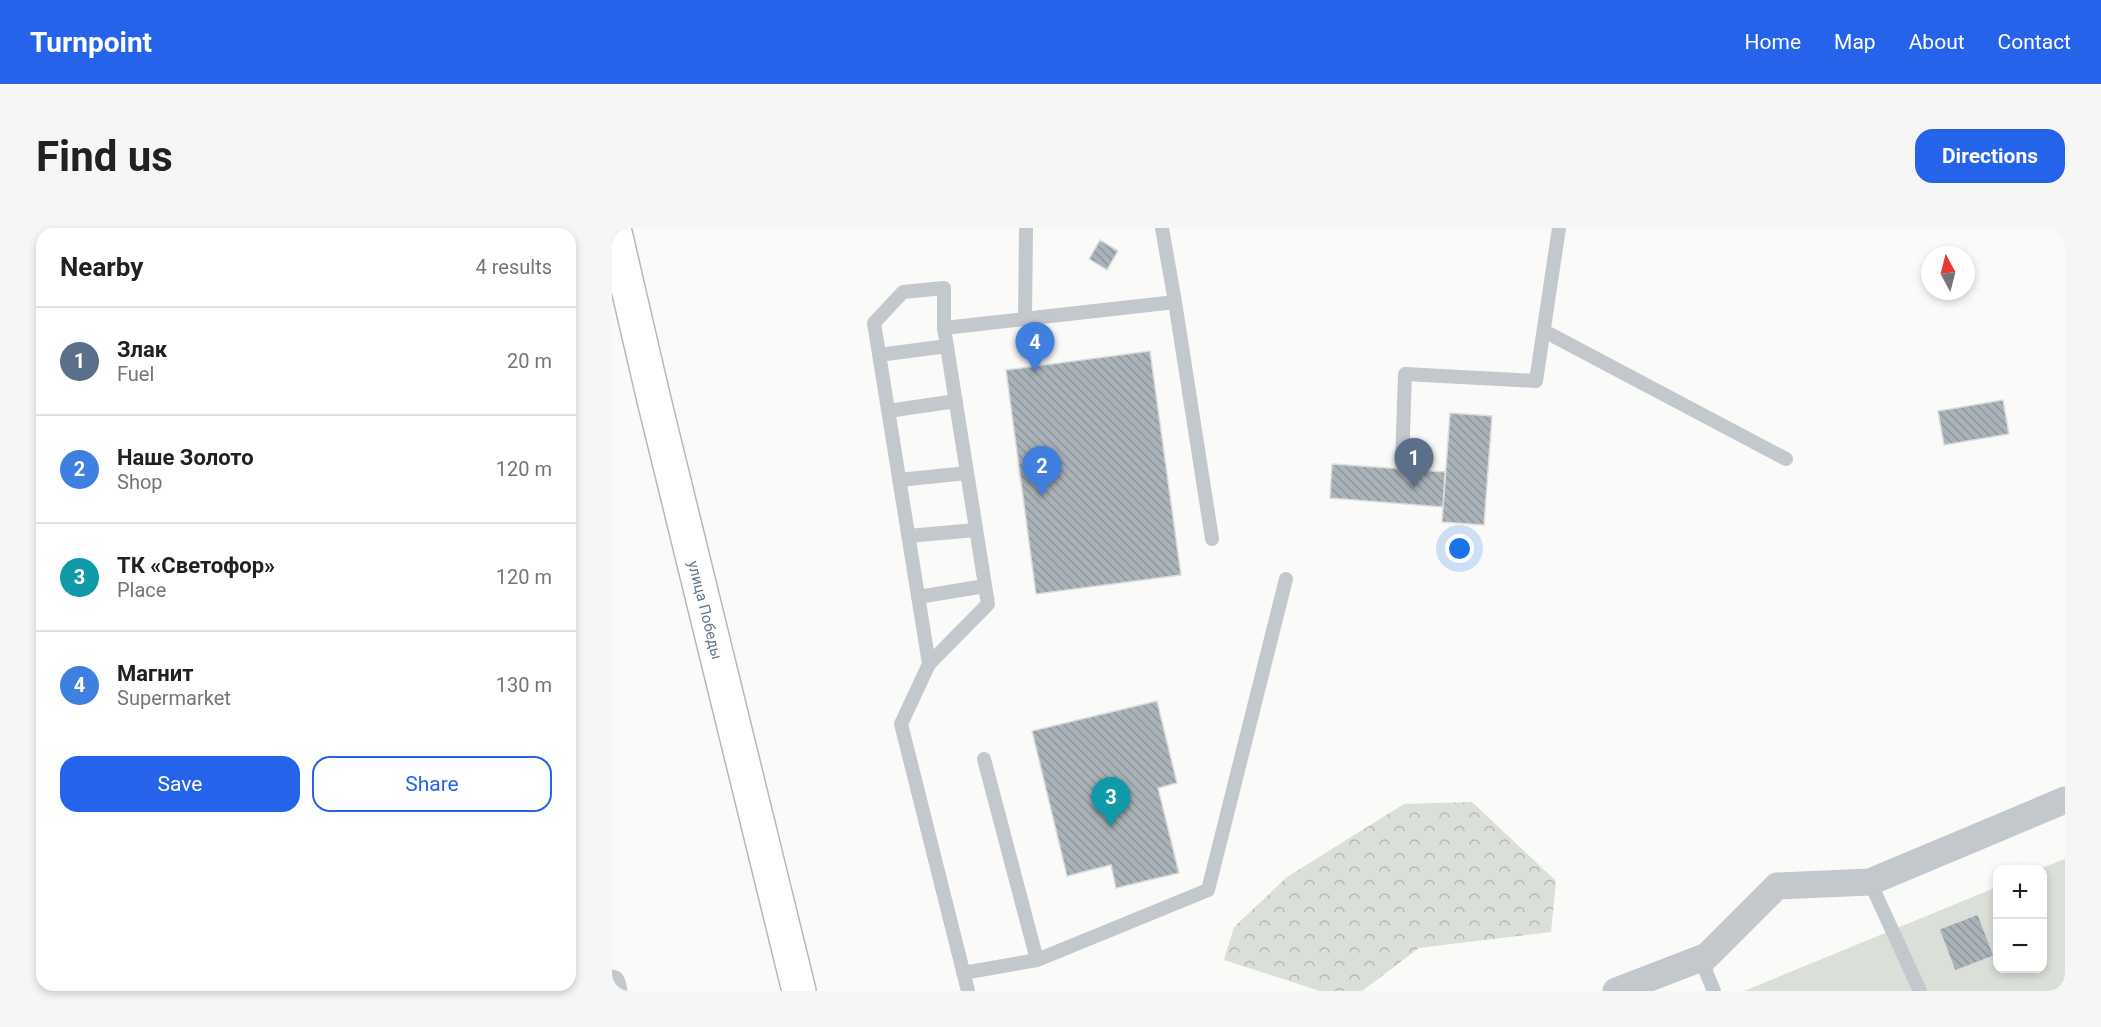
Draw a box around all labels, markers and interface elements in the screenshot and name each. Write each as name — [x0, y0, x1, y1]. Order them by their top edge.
text: Turnpoint — [30, 26, 152, 59]
text: Home — [1745, 30, 1801, 54]
text: Map — [1834, 30, 1876, 54]
text: About — [1909, 30, 1965, 54]
text: Contact — [1998, 30, 2071, 54]
button: Directions — [1915, 129, 2065, 183]
text: Find us — [36, 132, 173, 181]
north arrow — [1921, 246, 1975, 300]
text: Nearby — [60, 252, 143, 282]
text: 4 results — [476, 255, 552, 279]
pin: 4 — [1016, 322, 1054, 372]
text: Злак — [117, 337, 167, 362]
text: 1 — [74, 349, 85, 373]
text: 20 m — [507, 349, 552, 373]
text: Fuel — [117, 362, 154, 386]
pin: 1 — [1394, 438, 1434, 488]
text: Наше Золото — [117, 445, 254, 470]
pin: 2 — [1022, 446, 1062, 496]
text: 2 — [74, 457, 85, 481]
text: 120 m — [496, 457, 552, 481]
text: Shop — [117, 470, 163, 494]
your location — [1445, 534, 1474, 563]
text: ТК «Светофор» — [117, 553, 275, 578]
street label: улица Победы — [684, 559, 726, 661]
text: 3 — [74, 565, 85, 589]
text: 120 m — [496, 565, 552, 589]
text: Place — [117, 578, 166, 602]
text: Магнит — [117, 661, 193, 686]
text: 4 — [74, 673, 85, 697]
text: 130 m — [496, 673, 552, 697]
text: Supermarket — [117, 686, 231, 710]
button: Save — [60, 756, 300, 812]
button: Share — [312, 756, 552, 812]
pin: 3 — [1092, 778, 1130, 827]
map controls — [1993, 865, 2047, 973]
button: + — [1993, 865, 2047, 919]
button: − — [1993, 919, 2047, 973]

